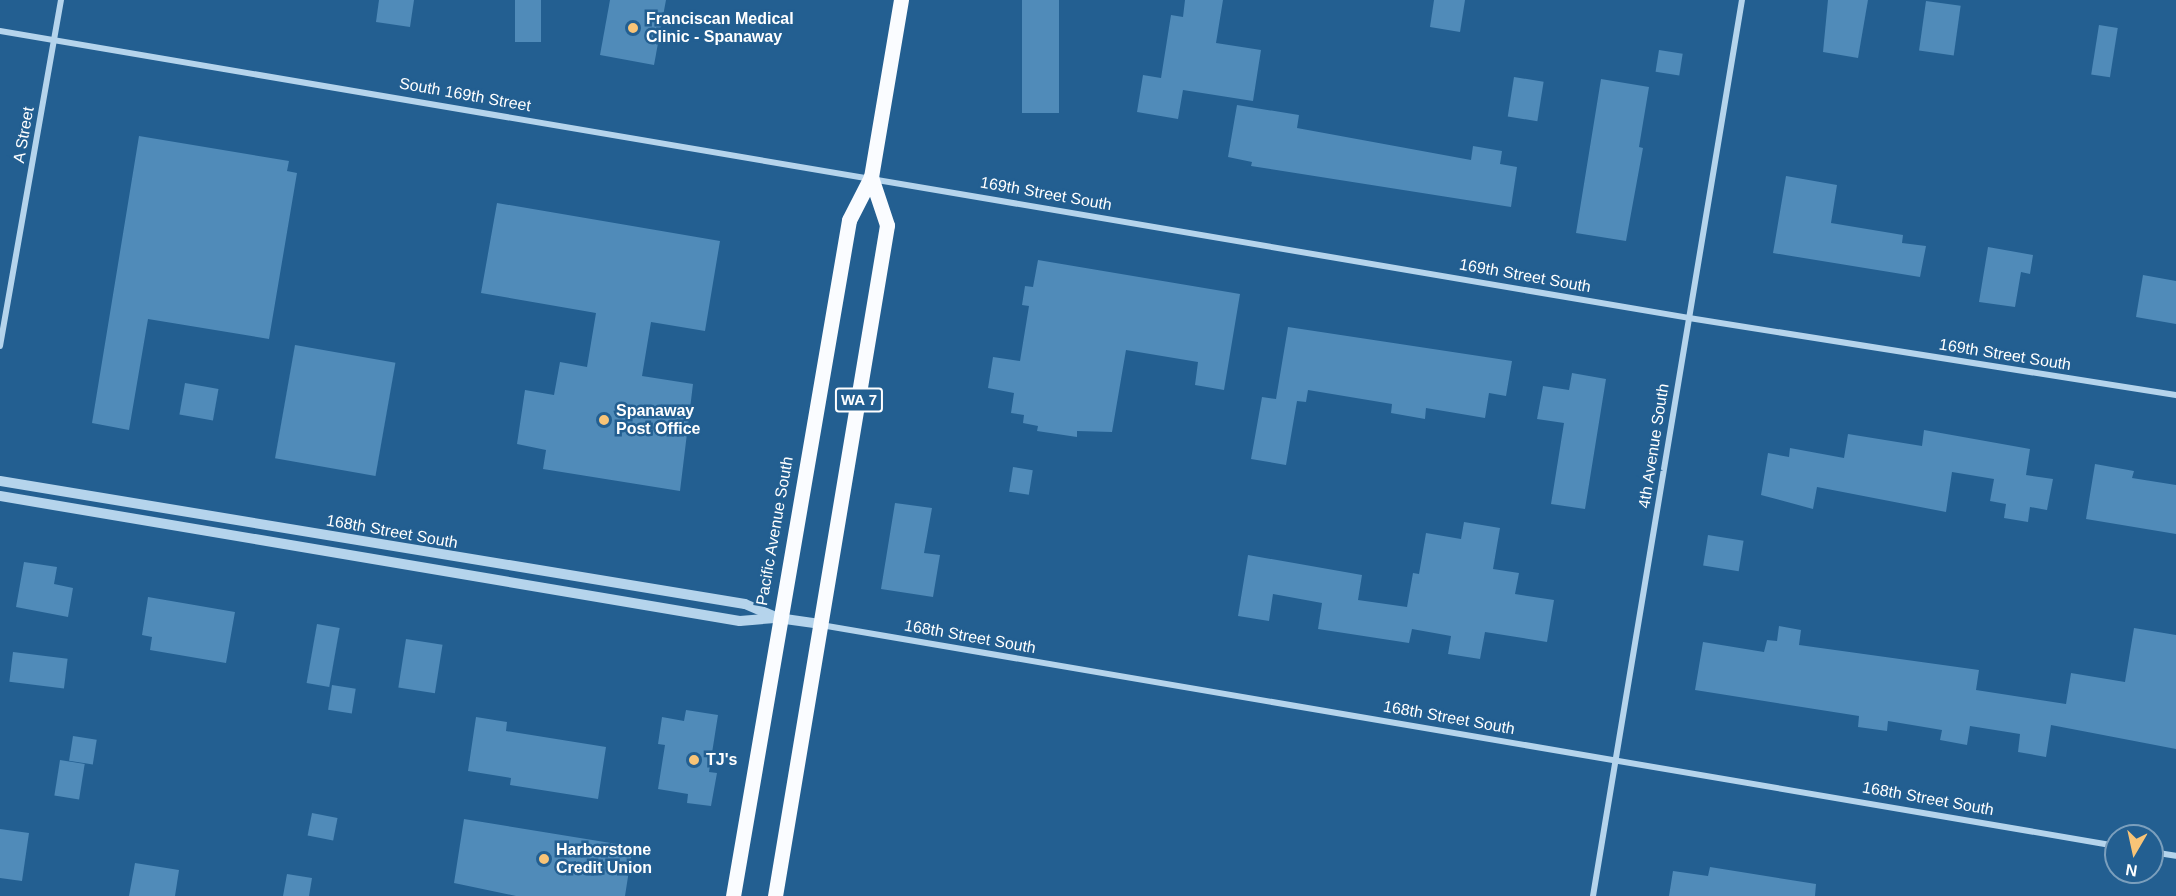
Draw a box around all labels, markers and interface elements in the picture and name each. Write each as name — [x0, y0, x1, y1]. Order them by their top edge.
place label: Franciscan Medical Clinic - Spanaway — [646, 9, 794, 47]
marker: Franciscan Medical Clinic - Spanaway — [624, 19, 642, 37]
street label: South 169th Street — [398, 74, 532, 116]
street label: A Street — [10, 105, 38, 165]
street label: 169th Street South — [979, 173, 1113, 215]
street label: 169th Street South — [1458, 255, 1592, 297]
street label: 169th Street South — [1938, 335, 2072, 375]
street label: 4th Avenue South — [1635, 382, 1673, 510]
road number: WA 7 — [834, 388, 884, 412]
place label: Spanaway Post Office — [616, 401, 700, 439]
marker: Spanaway Post Office — [597, 413, 611, 427]
street label: Pacific Avenue South — [752, 455, 798, 607]
street label: 168th Street South — [325, 511, 459, 553]
street label: 168th Street South — [903, 616, 1037, 658]
street label: 168th Street South — [1382, 697, 1516, 739]
place label: TJ's — [706, 750, 737, 770]
marker: TJ's — [687, 753, 701, 767]
street label: 168th Street South — [1861, 778, 1995, 820]
north arrow — [2104, 824, 2164, 884]
place label: Harborstone Credit Union — [556, 840, 652, 878]
marker: Harborstone Credit Union — [537, 852, 551, 866]
text: N — [2124, 861, 2138, 880]

